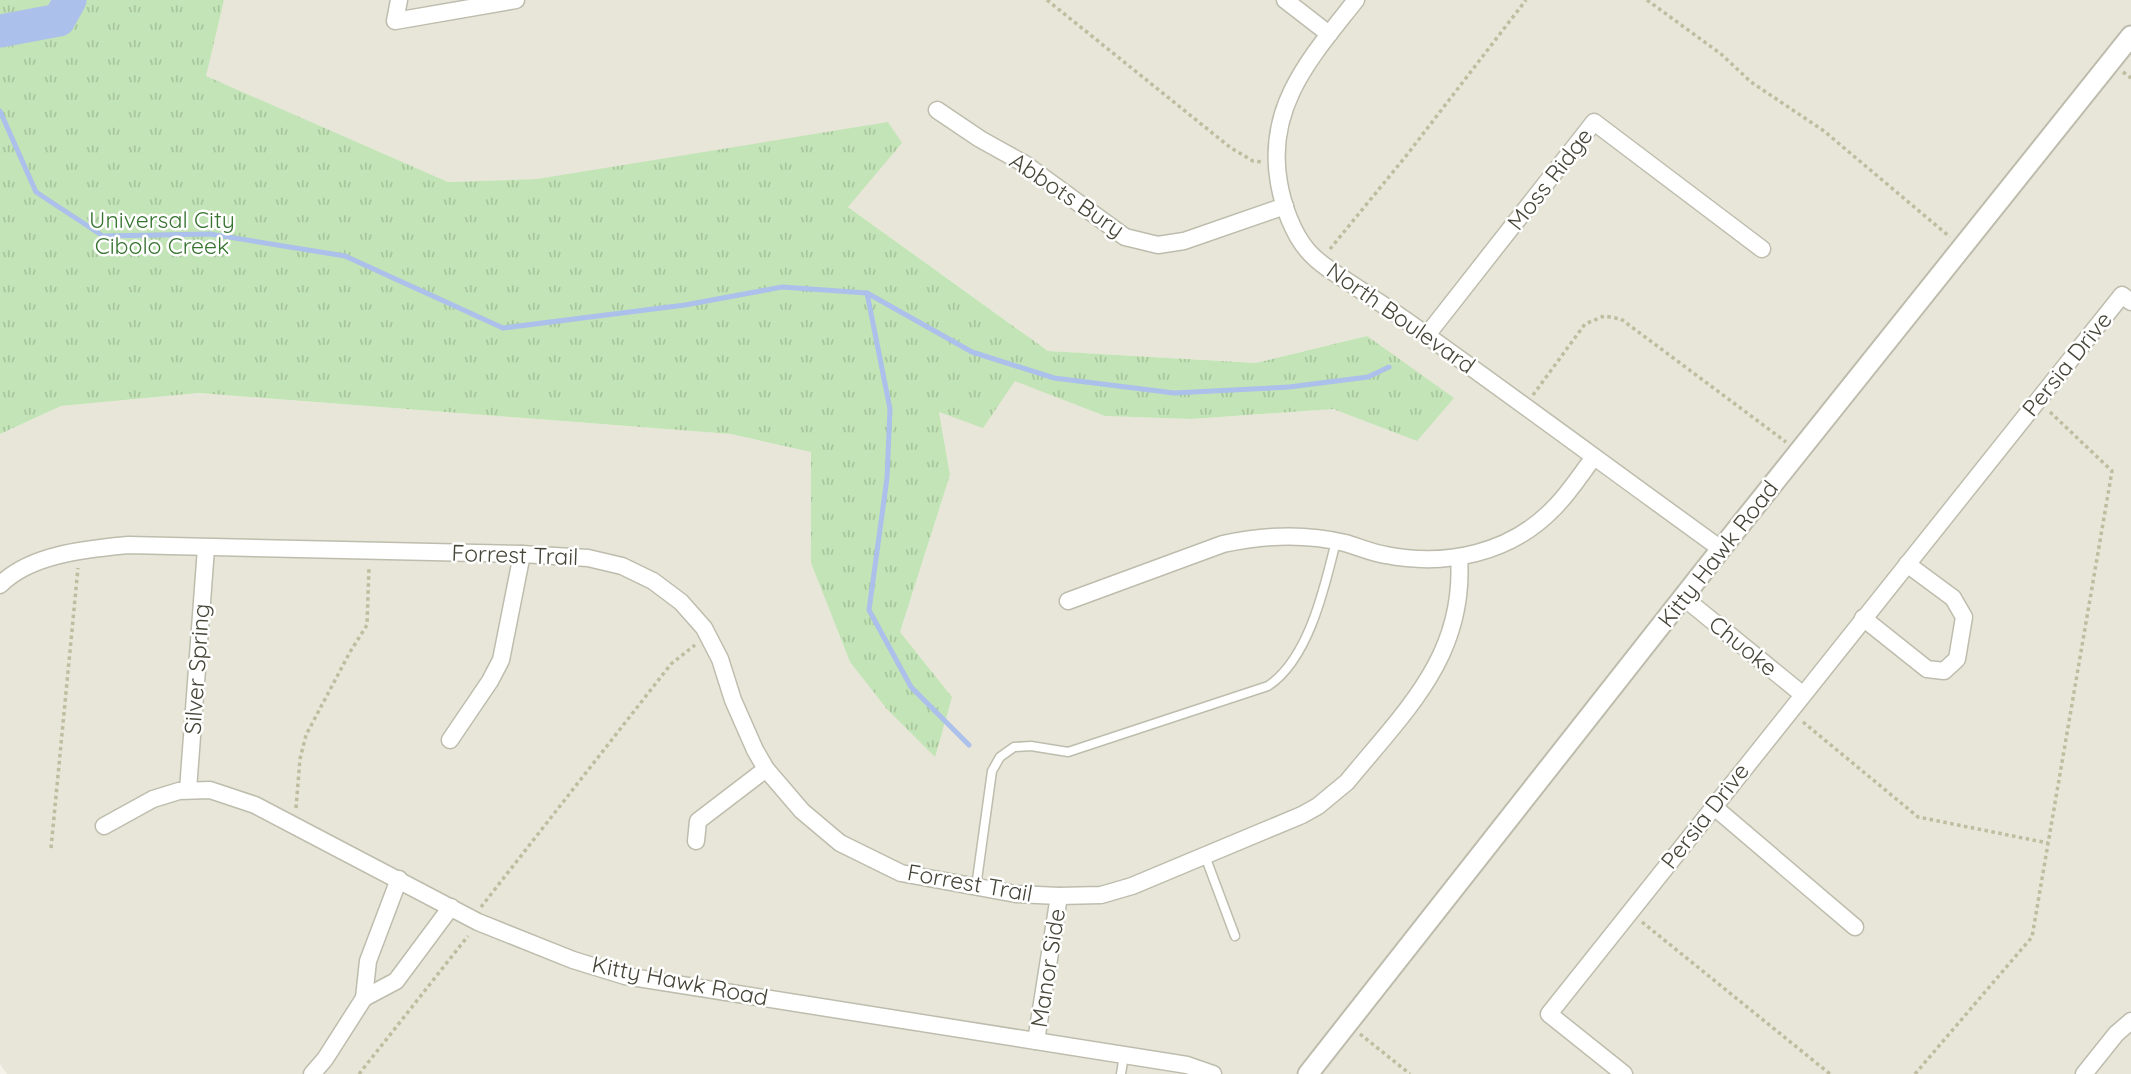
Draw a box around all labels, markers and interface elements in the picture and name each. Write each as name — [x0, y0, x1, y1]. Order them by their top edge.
street label: Moss Ridge — [1501, 122, 1599, 236]
street label: Abbots Bury — [1004, 146, 1130, 244]
park label: Universal City Cibolo Creek — [89, 205, 235, 260]
street label: North Boulevard — [1321, 256, 1481, 380]
street label: Persia Drive — [2015, 305, 2118, 422]
street label: Kitty Hawk Road — [1651, 474, 1784, 633]
street label: Forrest Trail — [451, 538, 579, 571]
street label: Silver Spring — [177, 603, 216, 735]
street label: Chuoke — [1703, 609, 1783, 682]
street label: Persia Drive — [1654, 757, 1755, 875]
street label: Forrest Trail — [905, 857, 1035, 908]
street label: Manor Side — [1024, 906, 1071, 1029]
street label: Kitty Hawk Road — [590, 949, 771, 1012]

